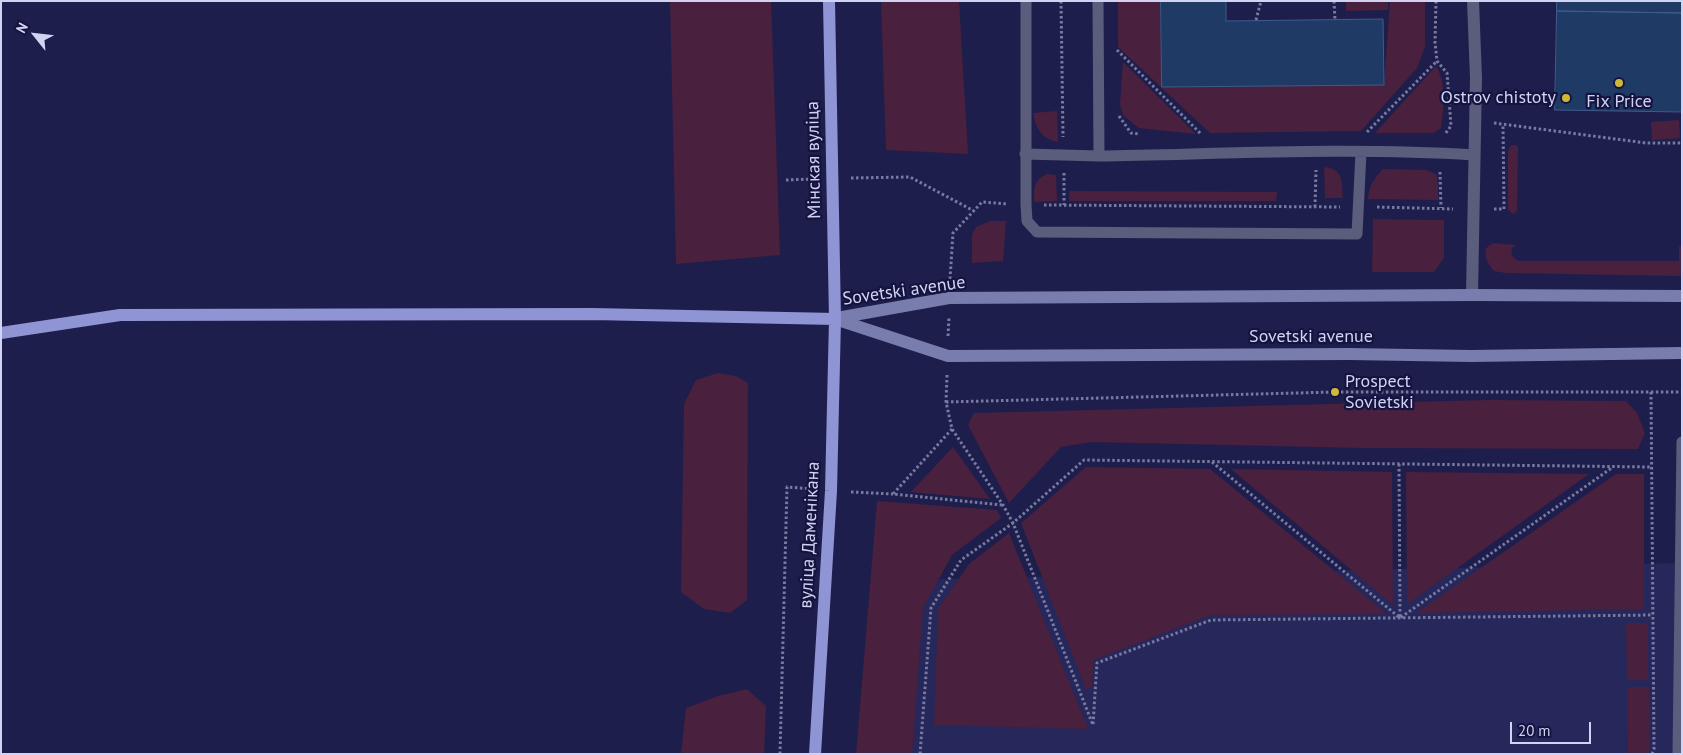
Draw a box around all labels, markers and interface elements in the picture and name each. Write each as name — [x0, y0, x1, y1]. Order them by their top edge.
north arrow — [10, 10, 60, 60]
text: N — [12, 19, 32, 36]
marker: Fix Price — [1613, 77, 1625, 89]
place label: Ostrov chistoty — [1441, 87, 1556, 109]
place label: Fix Price — [1586, 91, 1652, 113]
marker: Ostrov chistoty — [1560, 92, 1572, 104]
street label: Мінская вуліца — [802, 101, 826, 219]
street label: Sovetski avenue — [841, 272, 967, 310]
street label: Sovetski avenue — [1249, 326, 1373, 348]
place label: Prospect Sovietski — [1345, 371, 1414, 414]
marker: Prospect Sovietski — [1329, 386, 1341, 398]
street label: вуліца Даменікана — [795, 461, 825, 609]
scale bar — [1513, 712, 1594, 744]
text: 20 m — [1518, 721, 1551, 740]

